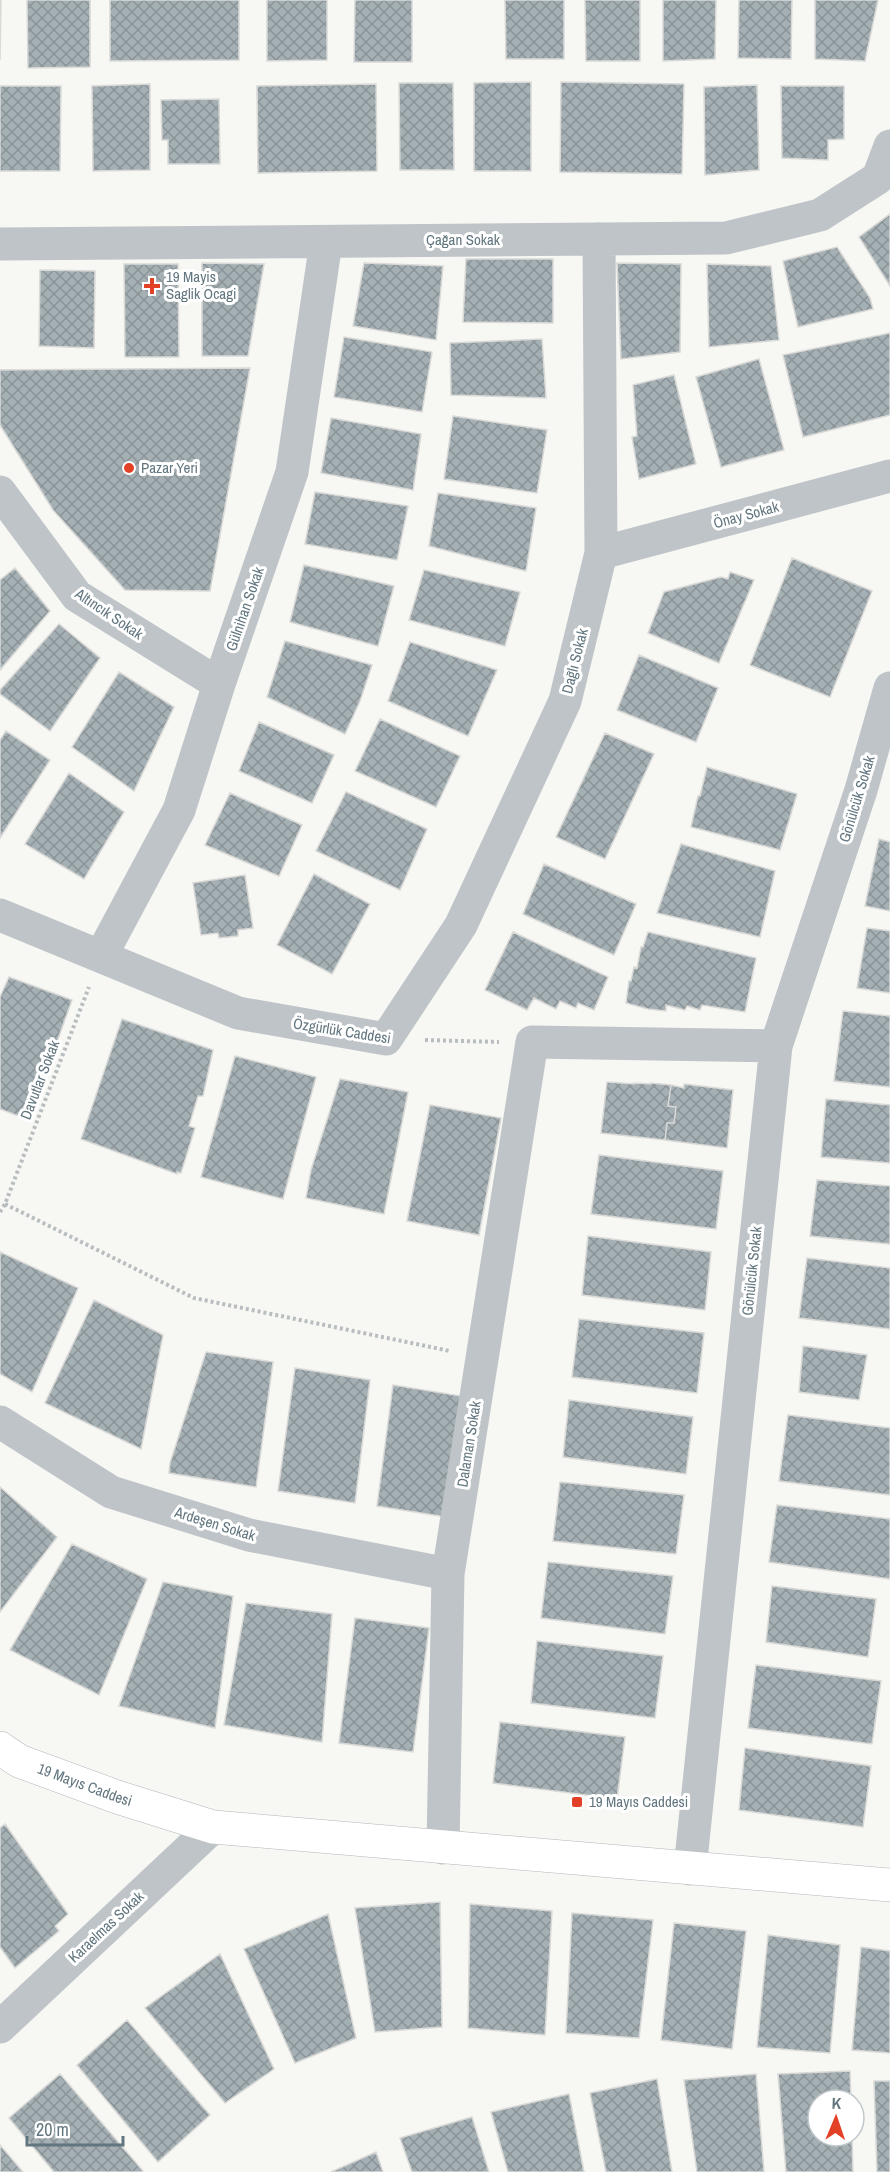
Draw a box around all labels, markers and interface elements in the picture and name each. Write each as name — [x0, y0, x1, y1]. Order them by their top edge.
street label: Çağan Sokak — [426, 229, 501, 250]
place label: 19 Mayis Saglik Ocagi — [166, 266, 236, 304]
marker: 19 Mayis Saglik Ocagi — [143, 277, 161, 295]
place label: Pazar Yeri — [141, 457, 198, 478]
marker: Pazar Yeri — [122, 461, 136, 475]
street label: Önay Sokak — [711, 495, 782, 533]
street label: Gülnihan Sokak — [220, 563, 269, 654]
street label: Altıncık Sokak — [70, 583, 148, 645]
street label: Dağlı Sokak — [556, 625, 593, 696]
street label: Gönülcük Sokak — [833, 752, 880, 845]
street label: Özgürlük Caddesi — [292, 1012, 392, 1049]
street label: Davutlar Sokak — [15, 1036, 65, 1123]
street label: Gönülcük Sokak — [736, 1224, 767, 1317]
street label: Dalaman Sokak — [451, 1399, 486, 1488]
street label: Ardeşen Sokak — [171, 1501, 259, 1546]
street label: 19 Mayıs Caddesi — [35, 1758, 135, 1811]
place label: 19 Mayıs Caddesi — [589, 1791, 688, 1812]
marker: 19 Mayıs Caddesi — [570, 1795, 584, 1809]
street label: Karaelmas Sokak — [63, 1886, 149, 1967]
north arrow — [806, 2088, 866, 2148]
text: K — [831, 2092, 842, 2114]
scale bar — [27, 2109, 123, 2147]
text: 20 m — [36, 2117, 69, 2142]

